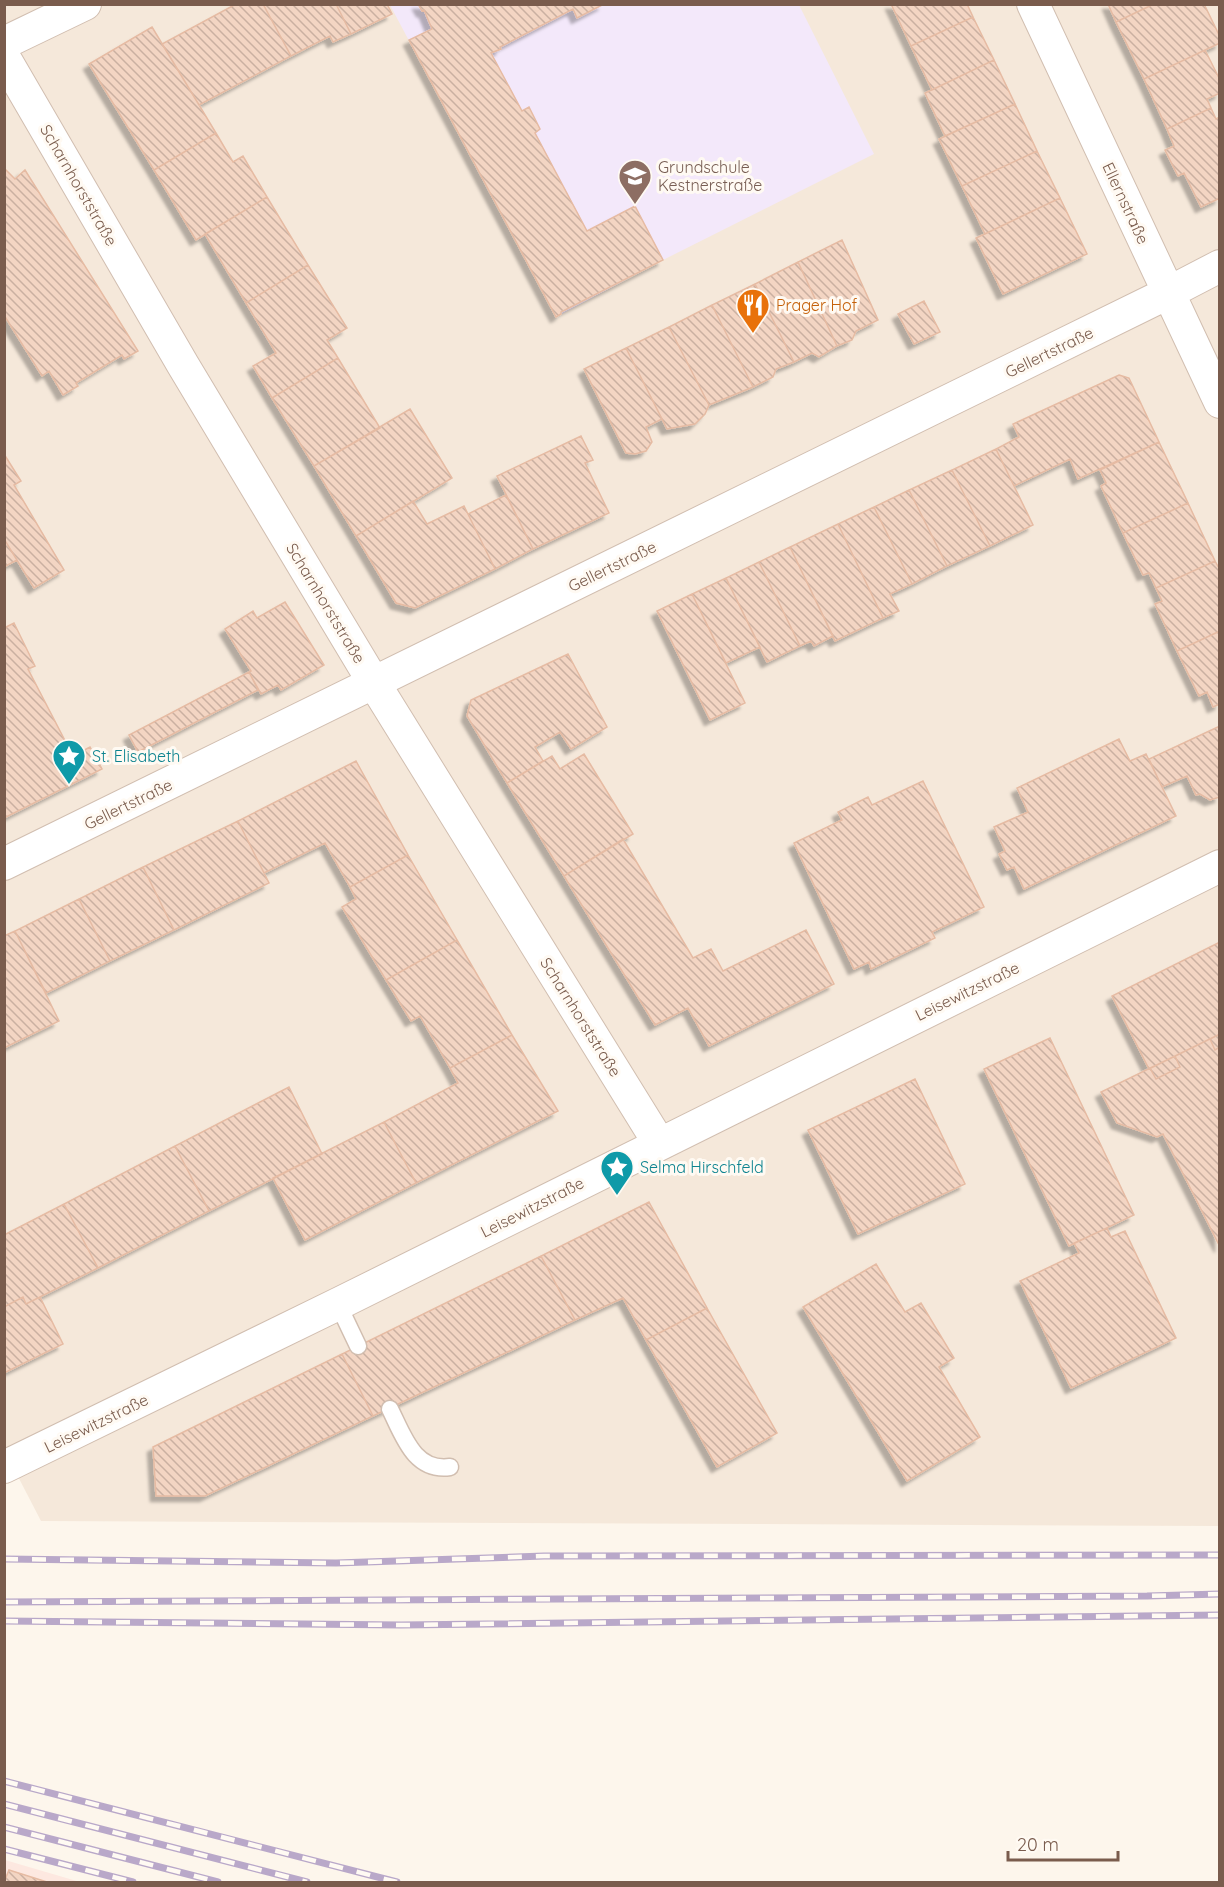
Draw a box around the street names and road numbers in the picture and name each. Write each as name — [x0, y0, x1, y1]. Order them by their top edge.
street label: Scharnhorststraße — [36, 121, 122, 249]
street label: Ellernstraße — [1098, 159, 1154, 247]
street label: Gellertstraße — [1002, 322, 1096, 382]
street label: Gellertstraße — [565, 536, 659, 596]
street label: Scharnhorststraße — [282, 539, 370, 667]
street label: Gellertstraße — [81, 774, 175, 834]
street label: Scharnhorststraße — [536, 954, 626, 1080]
street label: Leisewitzstraße — [912, 957, 1022, 1025]
street label: Leisewitzstraße — [477, 1172, 587, 1242]
street label: Leisewitzstraße — [41, 1389, 151, 1457]

